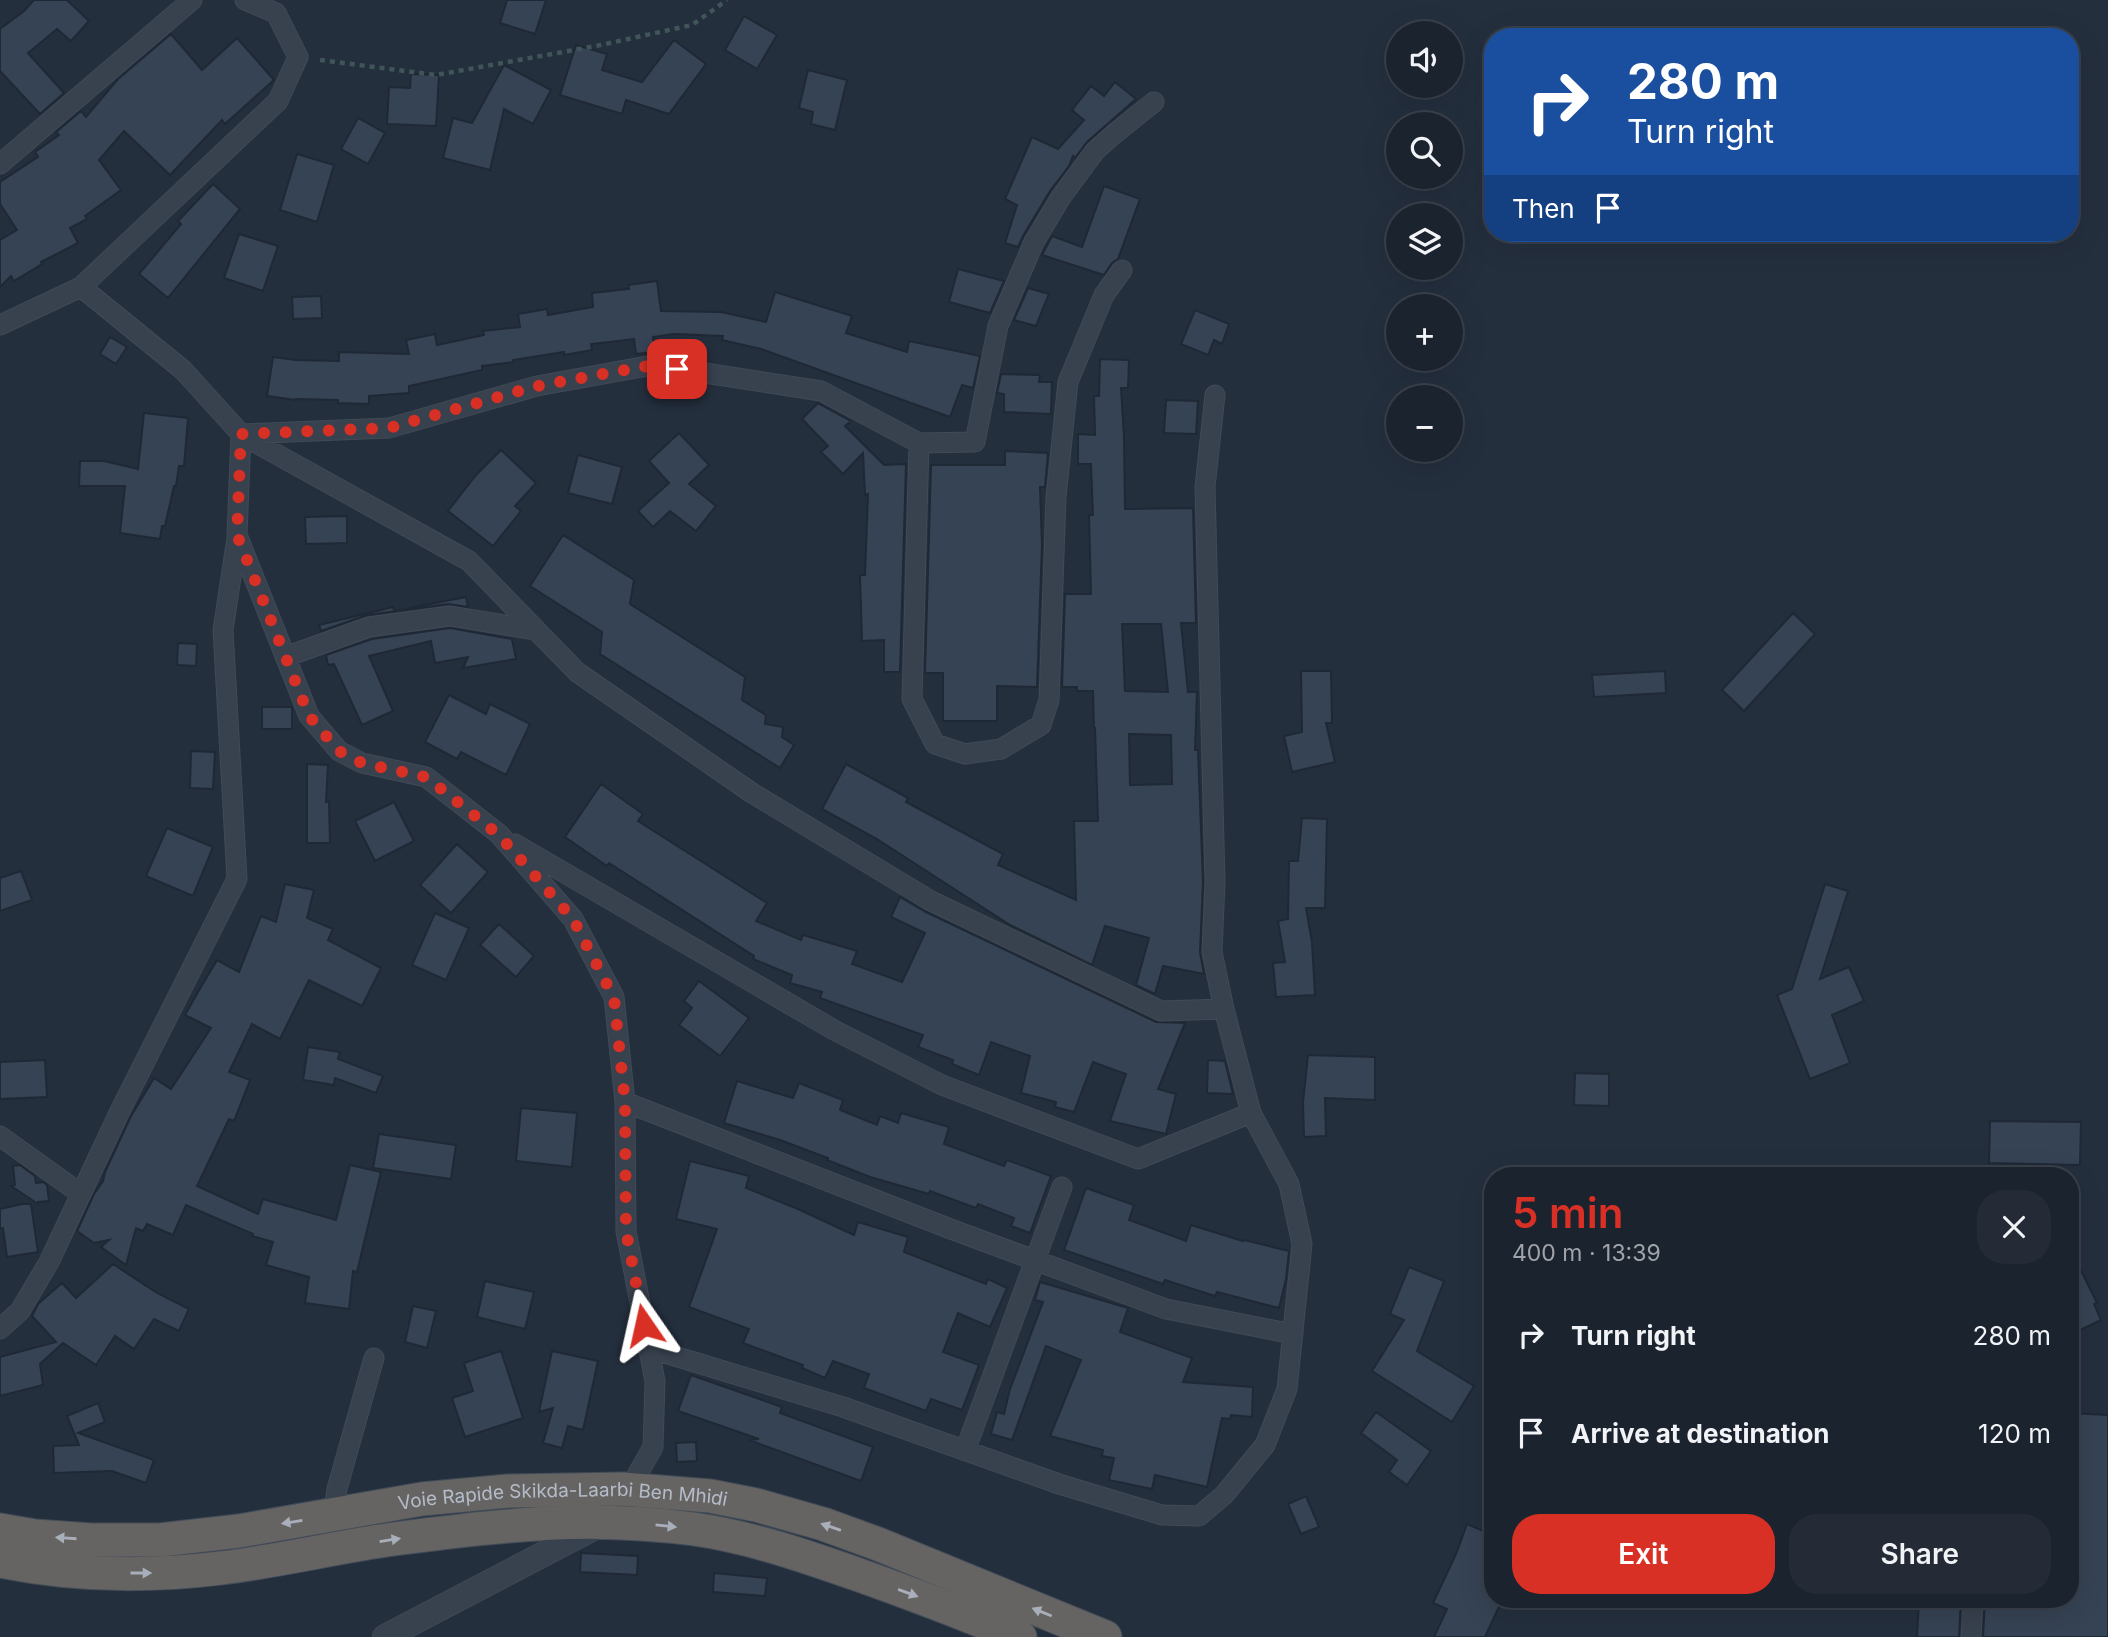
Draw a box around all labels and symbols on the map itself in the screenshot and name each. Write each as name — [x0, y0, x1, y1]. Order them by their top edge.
pin — [647, 339, 707, 399]
position arrow — [607, 1288, 681, 1362]
street label: Voie Rapide Skikda-Laarbi Ben Mhidi — [396, 1477, 730, 1515]
one-way arrow — [281, 1517, 303, 1528]
one-way arrow — [655, 1521, 677, 1532]
one-way arrow — [821, 1521, 842, 1532]
one-way arrow — [54, 1532, 76, 1543]
one-way arrow — [379, 1534, 401, 1545]
one-way arrow — [130, 1567, 152, 1579]
one-way arrow — [897, 1588, 918, 1599]
one-way arrow — [1031, 1606, 1052, 1617]

